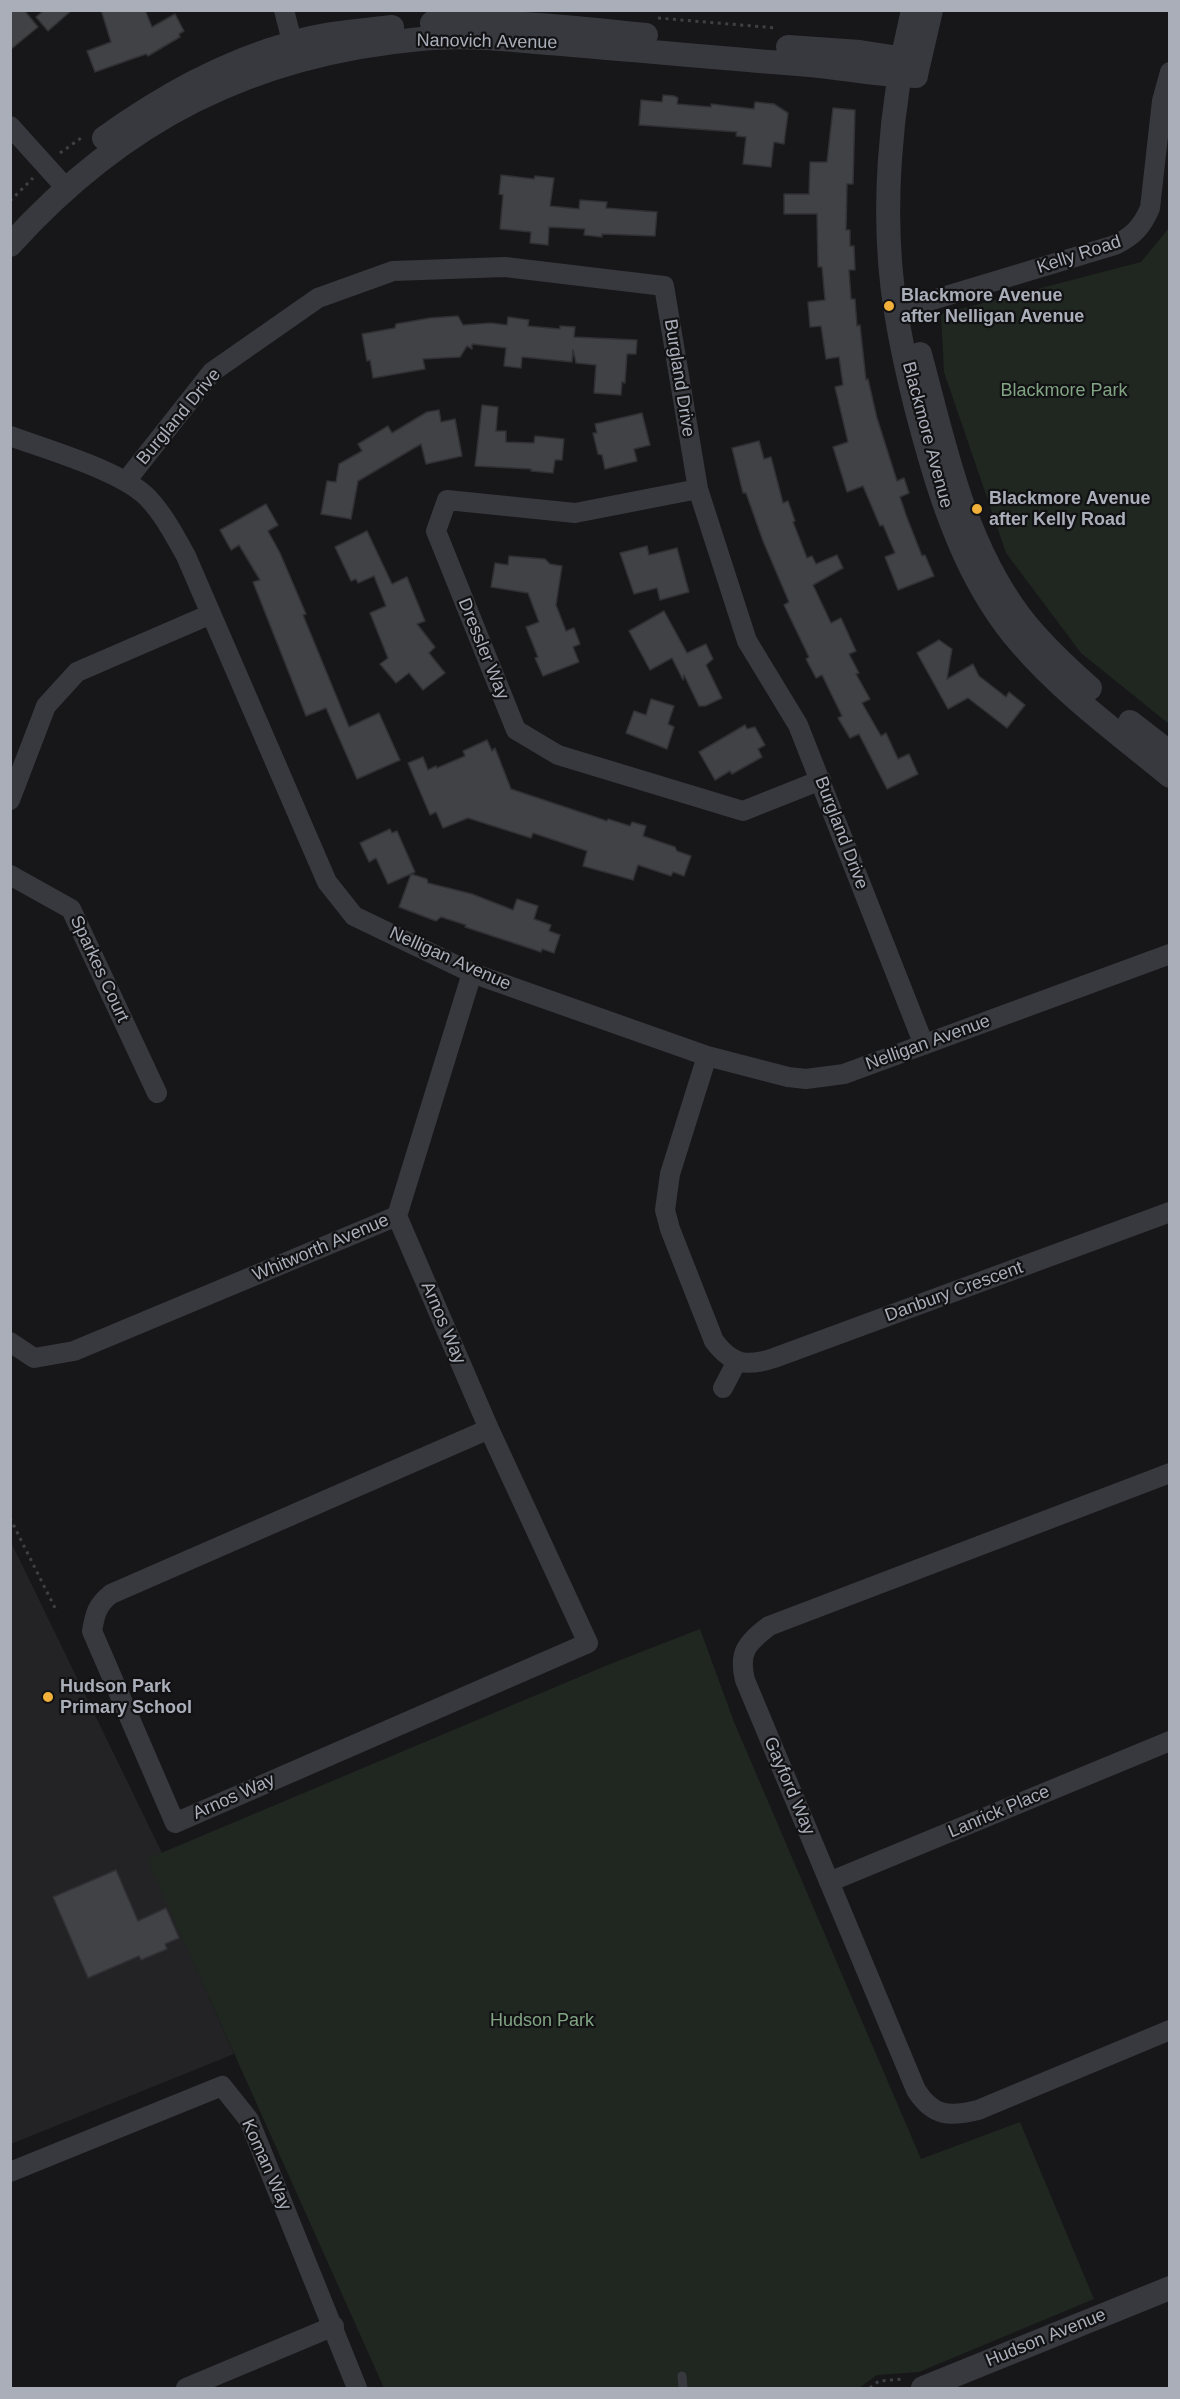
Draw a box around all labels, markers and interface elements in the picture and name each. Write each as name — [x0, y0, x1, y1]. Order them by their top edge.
street label: Nanovich Avenue — [416, 30, 558, 54]
street label: Kelly Road — [1034, 231, 1124, 279]
place label: Blackmore Avenue after Nelligan Avenue — [901, 285, 1084, 328]
marker: Blackmore Avenue after Nelligan Avenue — [882, 299, 896, 313]
street label: Burgland Drive — [659, 318, 699, 438]
street label: Blackmore Avenue — [897, 359, 957, 511]
street label: Burgland Drive — [132, 364, 226, 470]
park label: Blackmore Park — [1000, 380, 1128, 402]
place label: Blackmore Avenue after Kelly Road — [989, 488, 1150, 530]
marker: Blackmore Avenue after Kelly Road — [970, 502, 984, 516]
street label: Dressler Way — [453, 595, 513, 703]
street label: Burgland Drive — [810, 774, 872, 892]
street label: Sparkes Court — [65, 912, 133, 1026]
street label: Nelligan Avenue — [386, 923, 514, 995]
street label: Nelligan Avenue — [863, 1010, 993, 1076]
street label: Whitworth Avenue — [250, 1210, 392, 1286]
street label: Danbury Crescent — [882, 1257, 1026, 1327]
street label: Arnos Way — [416, 1279, 470, 1367]
place label: Hudson Park Primary School — [60, 1676, 192, 1718]
marker: Hudson Park Primary School — [41, 1690, 55, 1704]
street label: Gayford Way — [759, 1734, 819, 1838]
street label: Arnos Way — [190, 1769, 278, 1825]
street label: Lanrick Place — [945, 1781, 1053, 1843]
park label: Hudson Park — [490, 2010, 594, 2032]
street label: Koman Way — [236, 2116, 296, 2214]
street label: Hudson Avenue — [983, 2304, 1109, 2372]

